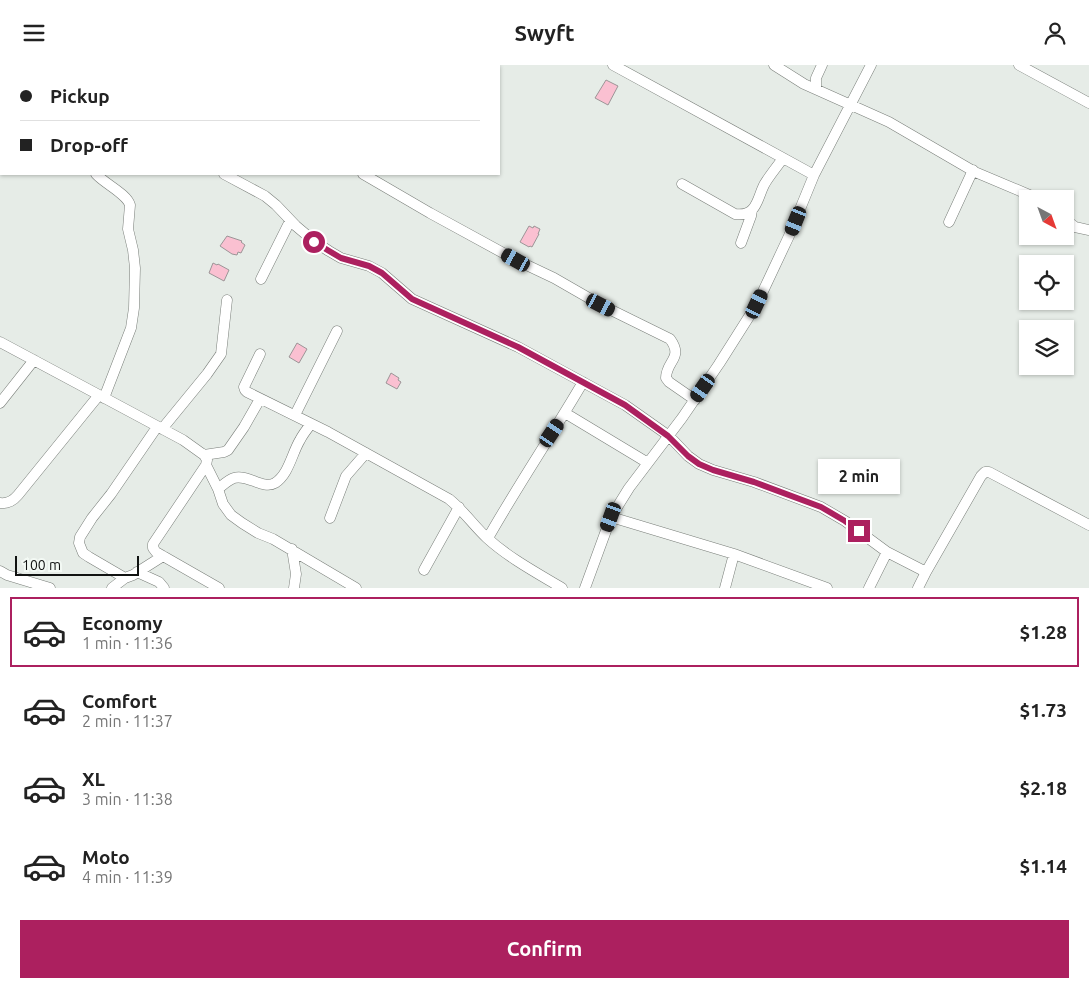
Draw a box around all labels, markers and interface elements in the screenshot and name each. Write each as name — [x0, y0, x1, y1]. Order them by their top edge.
icon: menu — [20, 19, 48, 47]
icon: person — [1041, 19, 1069, 47]
text: Swyft — [514, 20, 575, 45]
text: Pickup — [50, 85, 110, 107]
text: Drop-off — [50, 134, 128, 156]
north arrow — [1019, 190, 1074, 245]
map controls — [1019, 190, 1074, 375]
car — [783, 204, 808, 238]
route start — [303, 231, 325, 253]
car — [499, 246, 532, 274]
button: locate — [1019, 255, 1074, 310]
car — [743, 287, 770, 321]
car — [584, 292, 617, 318]
button: layers — [1019, 320, 1074, 375]
car — [688, 371, 717, 405]
car — [537, 416, 566, 450]
callout: 2 min — [818, 459, 900, 493]
text: 2 min — [839, 467, 879, 485]
car — [598, 500, 623, 534]
route end — [848, 520, 870, 542]
scale bar — [15, 553, 139, 576]
text: 100 m — [22, 557, 61, 573]
icon: car — [22, 610, 67, 655]
text: Economy — [82, 612, 163, 634]
text: $1.28 — [1019, 621, 1067, 643]
text: 1 min · 11:36 — [82, 634, 173, 652]
icon: car — [22, 688, 67, 733]
text: Comfort — [82, 690, 157, 712]
text: $1.73 — [1019, 699, 1067, 721]
text: 2 min · 11:37 — [82, 712, 173, 730]
icon: car — [22, 766, 67, 811]
text: XL — [82, 768, 105, 790]
text: $2.18 — [1019, 777, 1067, 799]
text: 3 min · 11:38 — [82, 790, 173, 808]
icon: car — [22, 844, 67, 889]
text: Moto — [82, 846, 130, 868]
text: $1.14 — [1019, 855, 1067, 877]
text: 4 min · 11:39 — [82, 868, 173, 886]
button: Confirm — [20, 920, 1069, 978]

